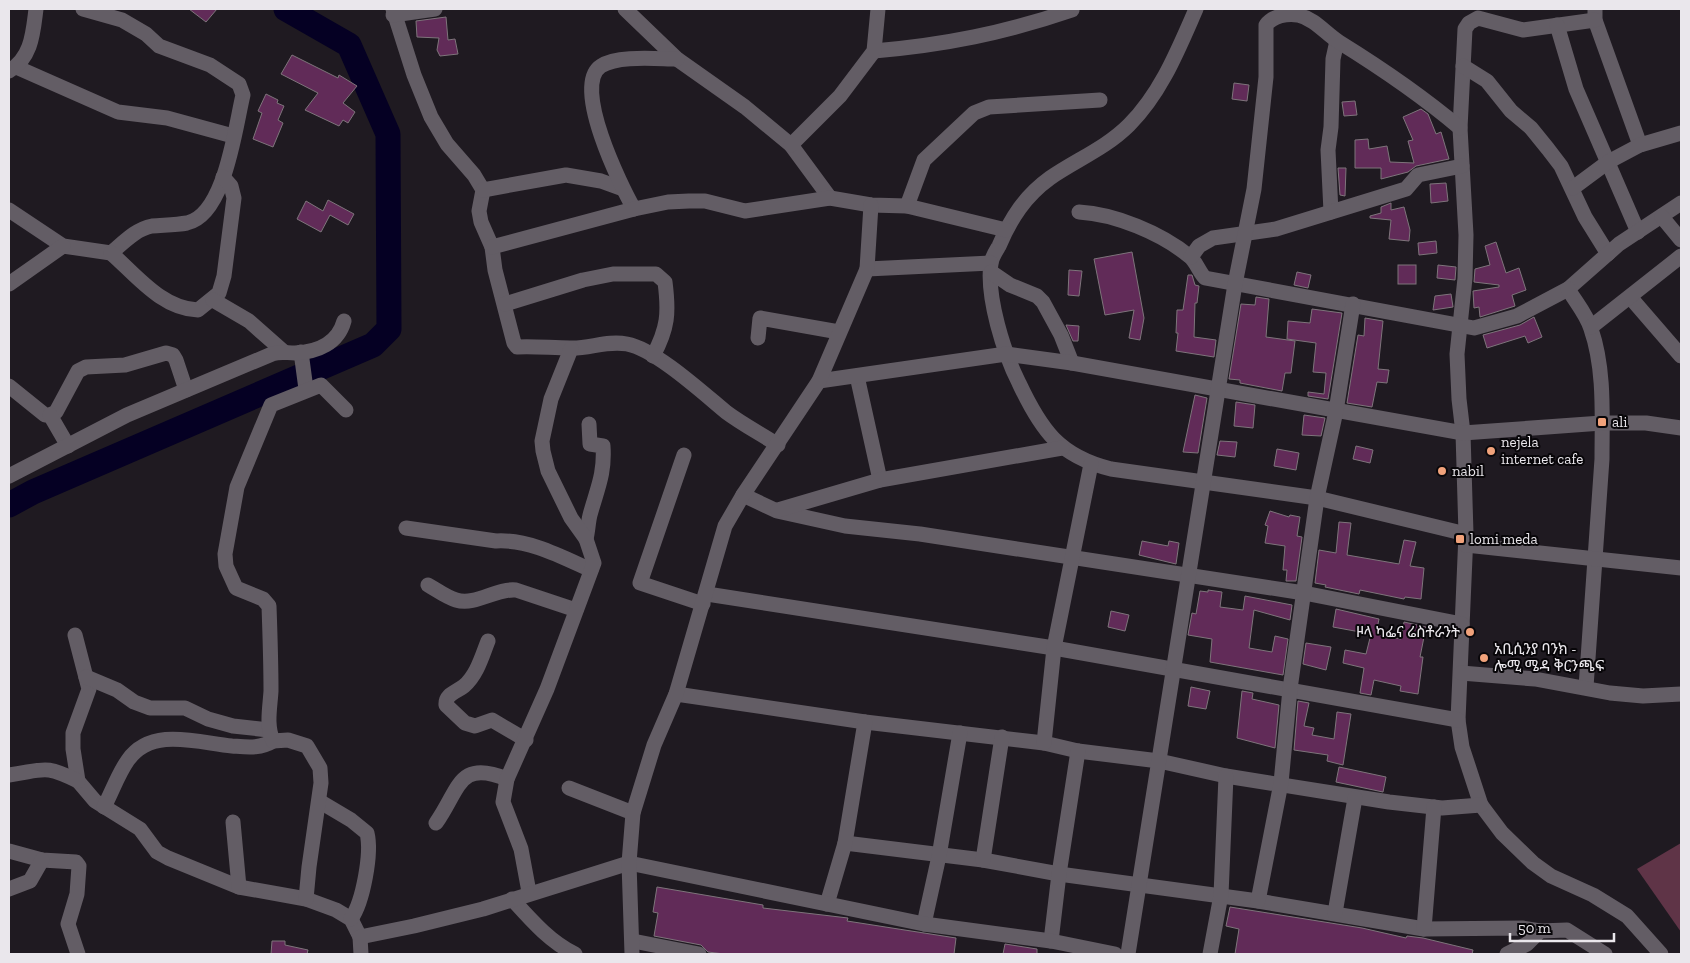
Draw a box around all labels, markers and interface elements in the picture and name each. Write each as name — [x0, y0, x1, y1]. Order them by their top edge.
place label: ali — [1612, 413, 1627, 431]
marker: ali — [1596, 416, 1608, 428]
place label: nejela internet cafe — [1501, 433, 1583, 468]
marker: nejela internet cafe — [1485, 445, 1497, 457]
place label: nabil — [1452, 462, 1484, 480]
marker: nabil — [1436, 465, 1448, 477]
place label: lomi meda — [1470, 530, 1538, 548]
marker: lomi meda — [1454, 533, 1466, 545]
place label: ዞላ ካፌና ሬስቶራንት — [1356, 623, 1460, 641]
marker: ዞላ ካፌና ሬስቶራንት — [1464, 626, 1476, 638]
place label: አቢሲንያ ባንክ - ሎሚ ሜዳ ቅርንጫፍ — [1494, 640, 1605, 675]
marker: አቢሲንያ ባንክ - ሎሚ ሜዳ ቅርንጫፍ — [1478, 652, 1490, 664]
scale bar — [1510, 910, 1614, 942]
text: 50 m — [1518, 919, 1551, 937]

